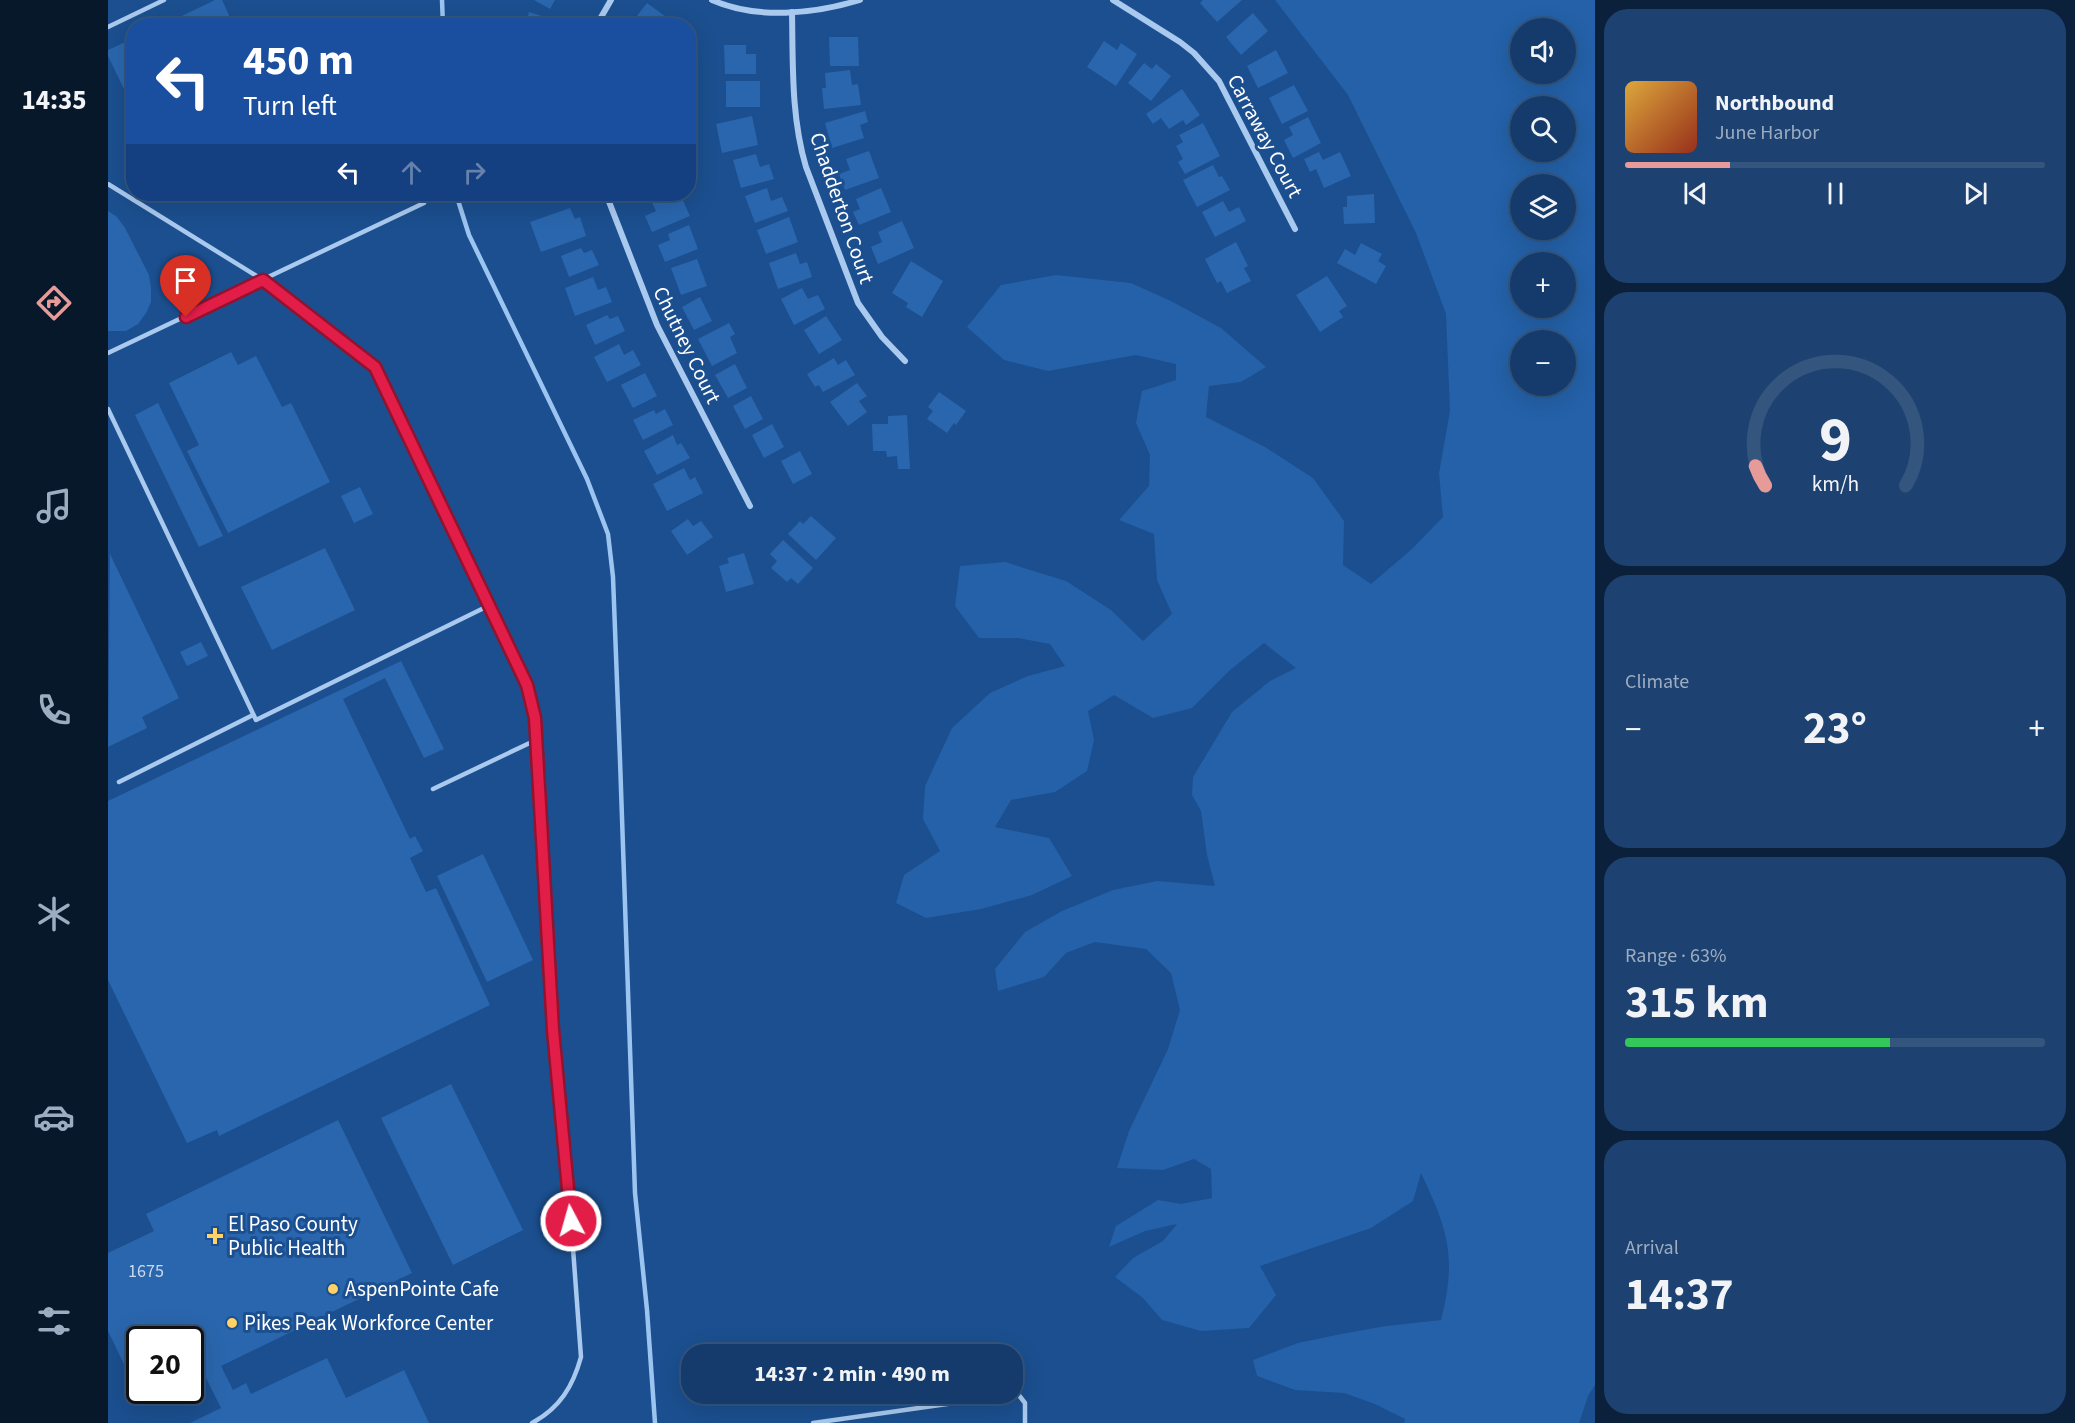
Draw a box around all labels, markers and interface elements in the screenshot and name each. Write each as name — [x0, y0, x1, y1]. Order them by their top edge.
map controls — [1510, 18, 1576, 396]
button: sound — [1510, 18, 1576, 84]
text: 450 m — [243, 31, 354, 91]
icon: left — [144, 42, 222, 120]
street label: Carraway Court — [1220, 69, 1310, 203]
text: 14:35 — [21, 81, 87, 120]
text: Turn left — [243, 87, 337, 126]
text: Northbound — [1715, 87, 1834, 119]
button: search — [1510, 96, 1576, 162]
text: June Harbor — [1715, 119, 1819, 147]
street label: Chadderton Court — [802, 128, 882, 288]
icon: left — [332, 156, 365, 189]
icon: ahead — [395, 156, 428, 189]
icon: right — [458, 156, 491, 189]
button: layers — [1510, 174, 1576, 240]
icon: previous — [1679, 177, 1712, 210]
icon: pause — [1819, 177, 1852, 210]
icon: next — [1959, 177, 1992, 210]
button: + — [1510, 252, 1576, 318]
pin — [160, 255, 211, 317]
icon: arrive — [169, 264, 202, 297]
street label: Chutney Court — [646, 281, 728, 409]
icon: directions — [33, 282, 75, 324]
button: − — [1510, 330, 1576, 396]
text: 9 — [1819, 396, 1851, 485]
text: km/h — [1811, 469, 1859, 500]
icon: music — [33, 485, 75, 527]
text: Climate — [1625, 668, 1689, 696]
icon: phone — [33, 689, 75, 731]
text: 23° — [1803, 697, 1867, 761]
text: − — [1625, 706, 1641, 753]
text: + — [2029, 706, 2045, 753]
icon: climate — [33, 893, 75, 935]
text: Range · 63% — [1625, 942, 1726, 970]
text: 315 km — [1625, 971, 1769, 1035]
icon: car — [33, 1096, 75, 1138]
position arrow — [539, 1189, 603, 1253]
place label: El Paso County Public Health — [228, 1209, 358, 1263]
marker: El Paso County Public Health — [206, 1227, 224, 1245]
text: Arrival — [1625, 1234, 1679, 1262]
house number: 1675 — [128, 1259, 164, 1284]
text: 14:37 — [1625, 1263, 1734, 1327]
place label: AspenPointe Cafe — [345, 1274, 499, 1304]
marker: AspenPointe Cafe — [326, 1282, 340, 1296]
icon: filters — [33, 1300, 75, 1342]
place label: Pikes Peak Workforce Center — [244, 1308, 494, 1338]
marker: Pikes Peak Workforce Center — [225, 1316, 239, 1330]
speed limit sign: 20 — [126, 1326, 204, 1404]
text: 14:37 · 2 min · 490 m — [754, 1358, 950, 1390]

